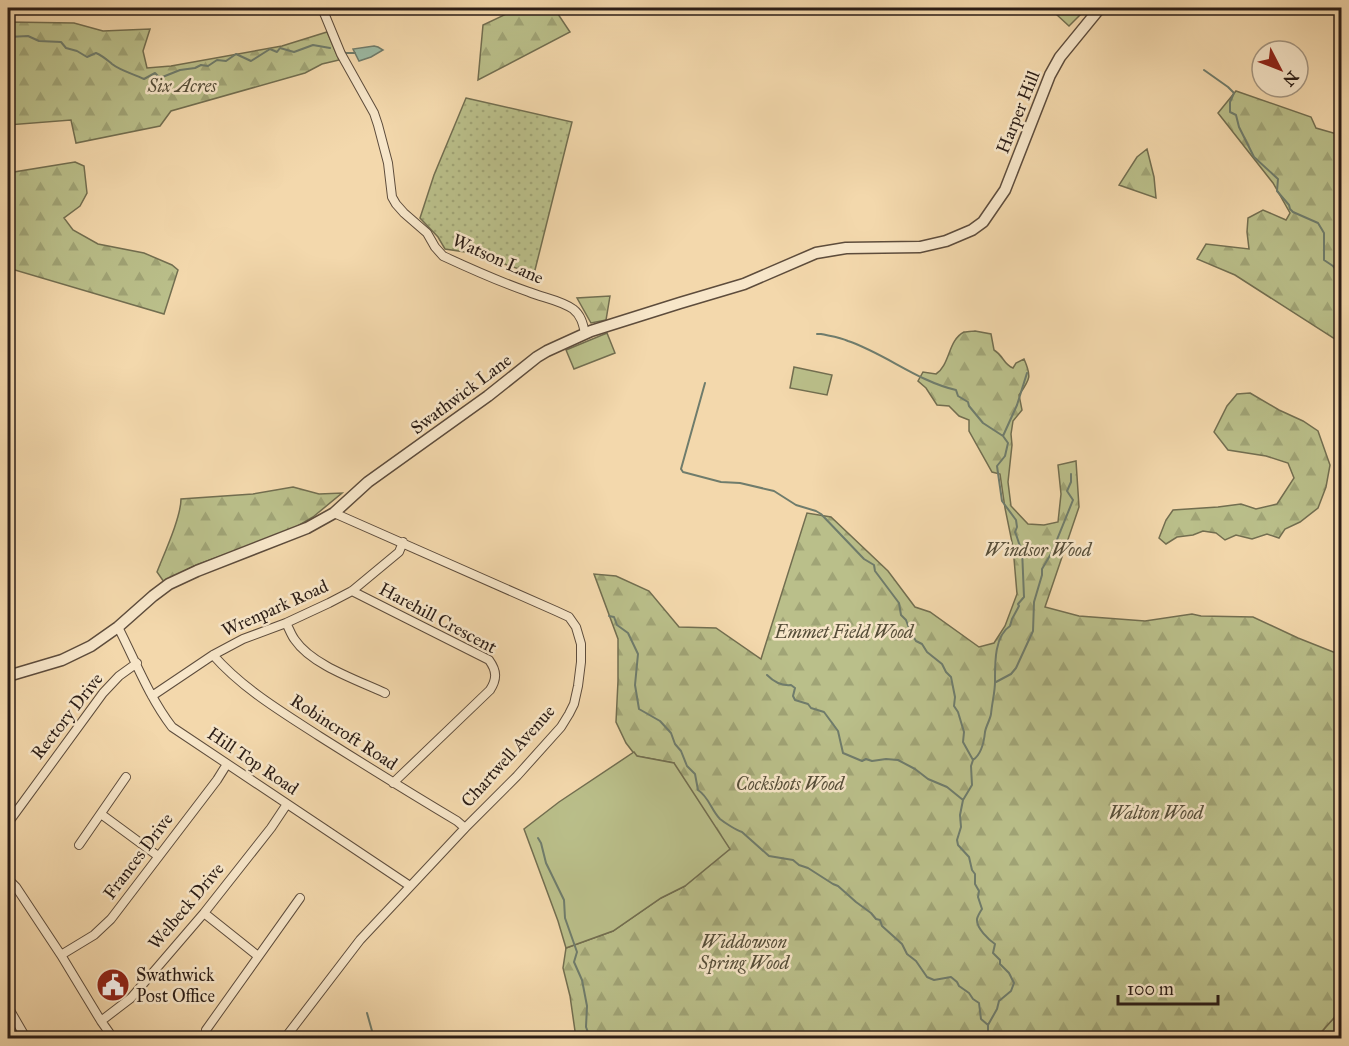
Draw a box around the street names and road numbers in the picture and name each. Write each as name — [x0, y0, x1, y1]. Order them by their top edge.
street label: Harper Hill — [991, 67, 1045, 157]
street label: Watson Lane — [449, 229, 547, 289]
street label: Swathwick Lane — [406, 349, 516, 439]
street label: Wrenpark Road — [218, 575, 332, 641]
street label: Harehill Crescent — [375, 578, 501, 658]
street label: Rectory Drive — [26, 668, 108, 764]
street label: Robincroft Road — [286, 689, 402, 775]
street label: Chartwell Avenue — [456, 700, 560, 812]
street label: Hill Top Road — [203, 722, 303, 800]
street label: Frances Drive — [98, 808, 178, 904]
street label: Welbeck Drive — [143, 858, 229, 954]

